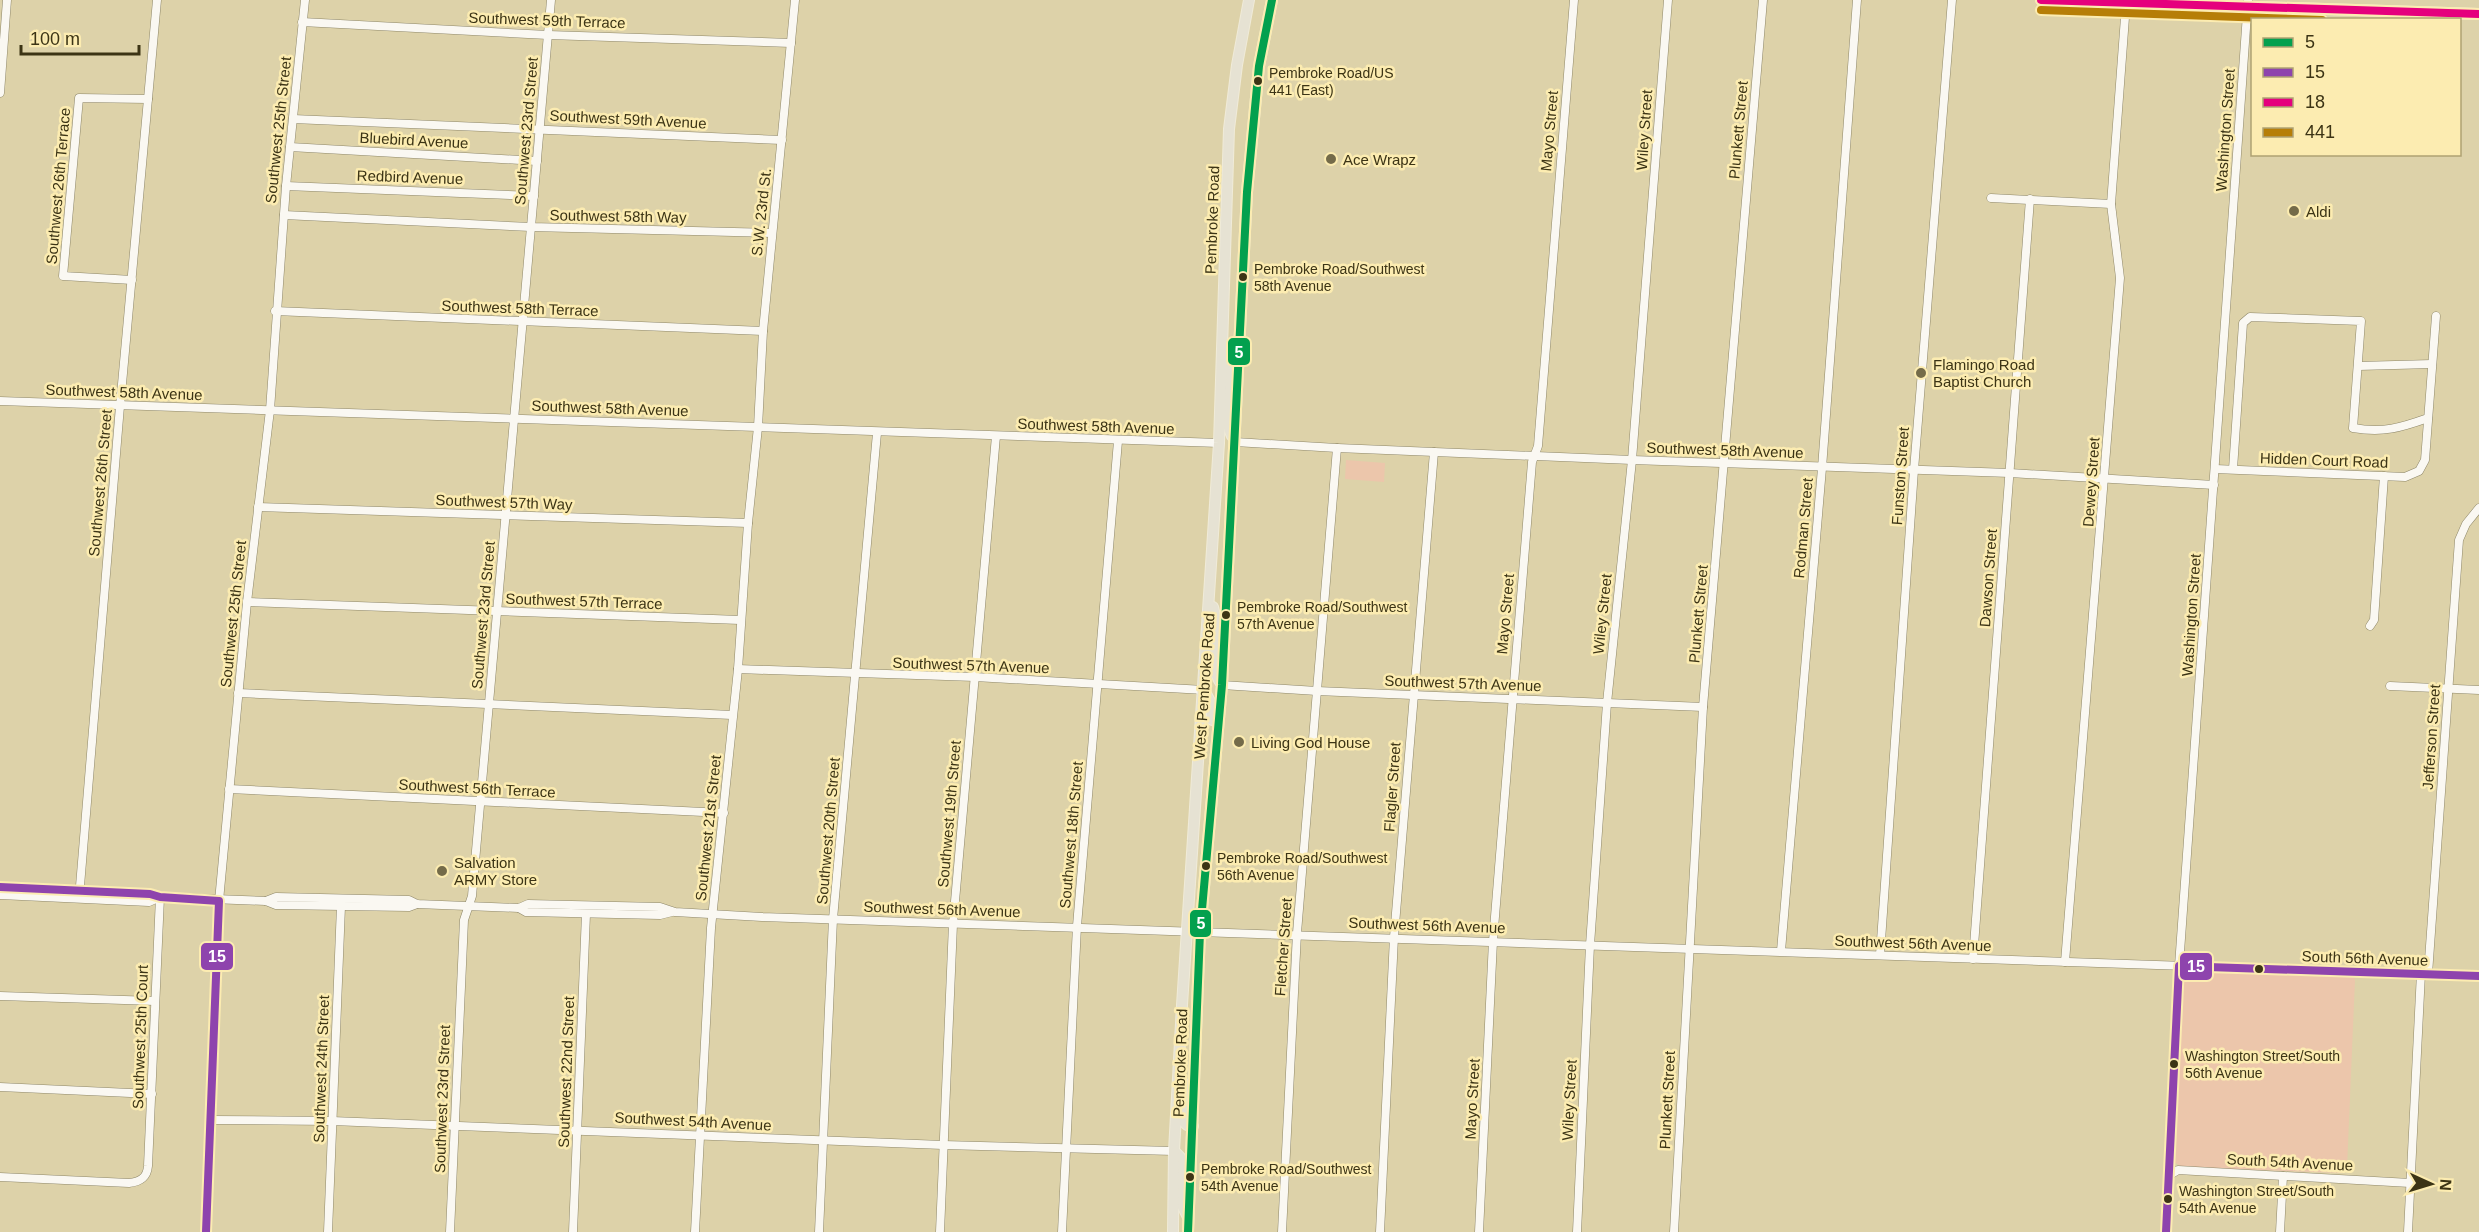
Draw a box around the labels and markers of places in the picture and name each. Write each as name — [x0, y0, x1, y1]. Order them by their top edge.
place label: Pembroke Road/US 441 (East) — [1269, 65, 1394, 98]
marker: Pembroke Road/US 441 (East) — [1252, 75, 1264, 87]
place label: Ace Wrapz — [1343, 151, 1416, 168]
marker: Ace Wrapz — [1324, 152, 1338, 166]
place label: Aldi — [2306, 203, 2331, 220]
marker: Aldi — [2287, 204, 2301, 218]
place label: Pembroke Road/Southwest 58th Avenue — [1254, 261, 1425, 294]
marker: Pembroke Road/Southwest 58th Avenue — [1237, 271, 1249, 283]
place label: Flamingo Road Baptist Church — [1933, 356, 2035, 390]
marker: Flamingo Road Baptist Church — [1914, 366, 1928, 380]
place label: Pembroke Road/Southwest 57th Avenue — [1237, 599, 1408, 632]
marker: Pembroke Road/Southwest 57th Avenue — [1220, 609, 1232, 621]
place label: Living God House — [1251, 734, 1370, 751]
marker: Living God House — [1232, 735, 1246, 749]
place label: Pembroke Road/Southwest 56th Avenue — [1217, 850, 1388, 883]
place label: Salvation ARMY Store — [454, 854, 537, 888]
marker: Pembroke Road/Southwest 56th Avenue — [1200, 860, 1212, 872]
marker: Salvation ARMY Store — [435, 864, 449, 878]
unlabelled marker — [2253, 963, 2265, 975]
place label: Washington Street/South 56th Avenue — [2185, 1048, 2340, 1081]
marker: Washington Street/South 56th Avenue — [2168, 1058, 2180, 1070]
place label: Pembroke Road/Southwest 54th Avenue — [1201, 1161, 1372, 1194]
marker: Pembroke Road/Southwest 54th Avenue — [1184, 1171, 1196, 1183]
place label: Washington Street/South 54th Avenue — [2179, 1183, 2334, 1216]
marker: Washington Street/South 54th Avenue — [2162, 1193, 2174, 1205]

